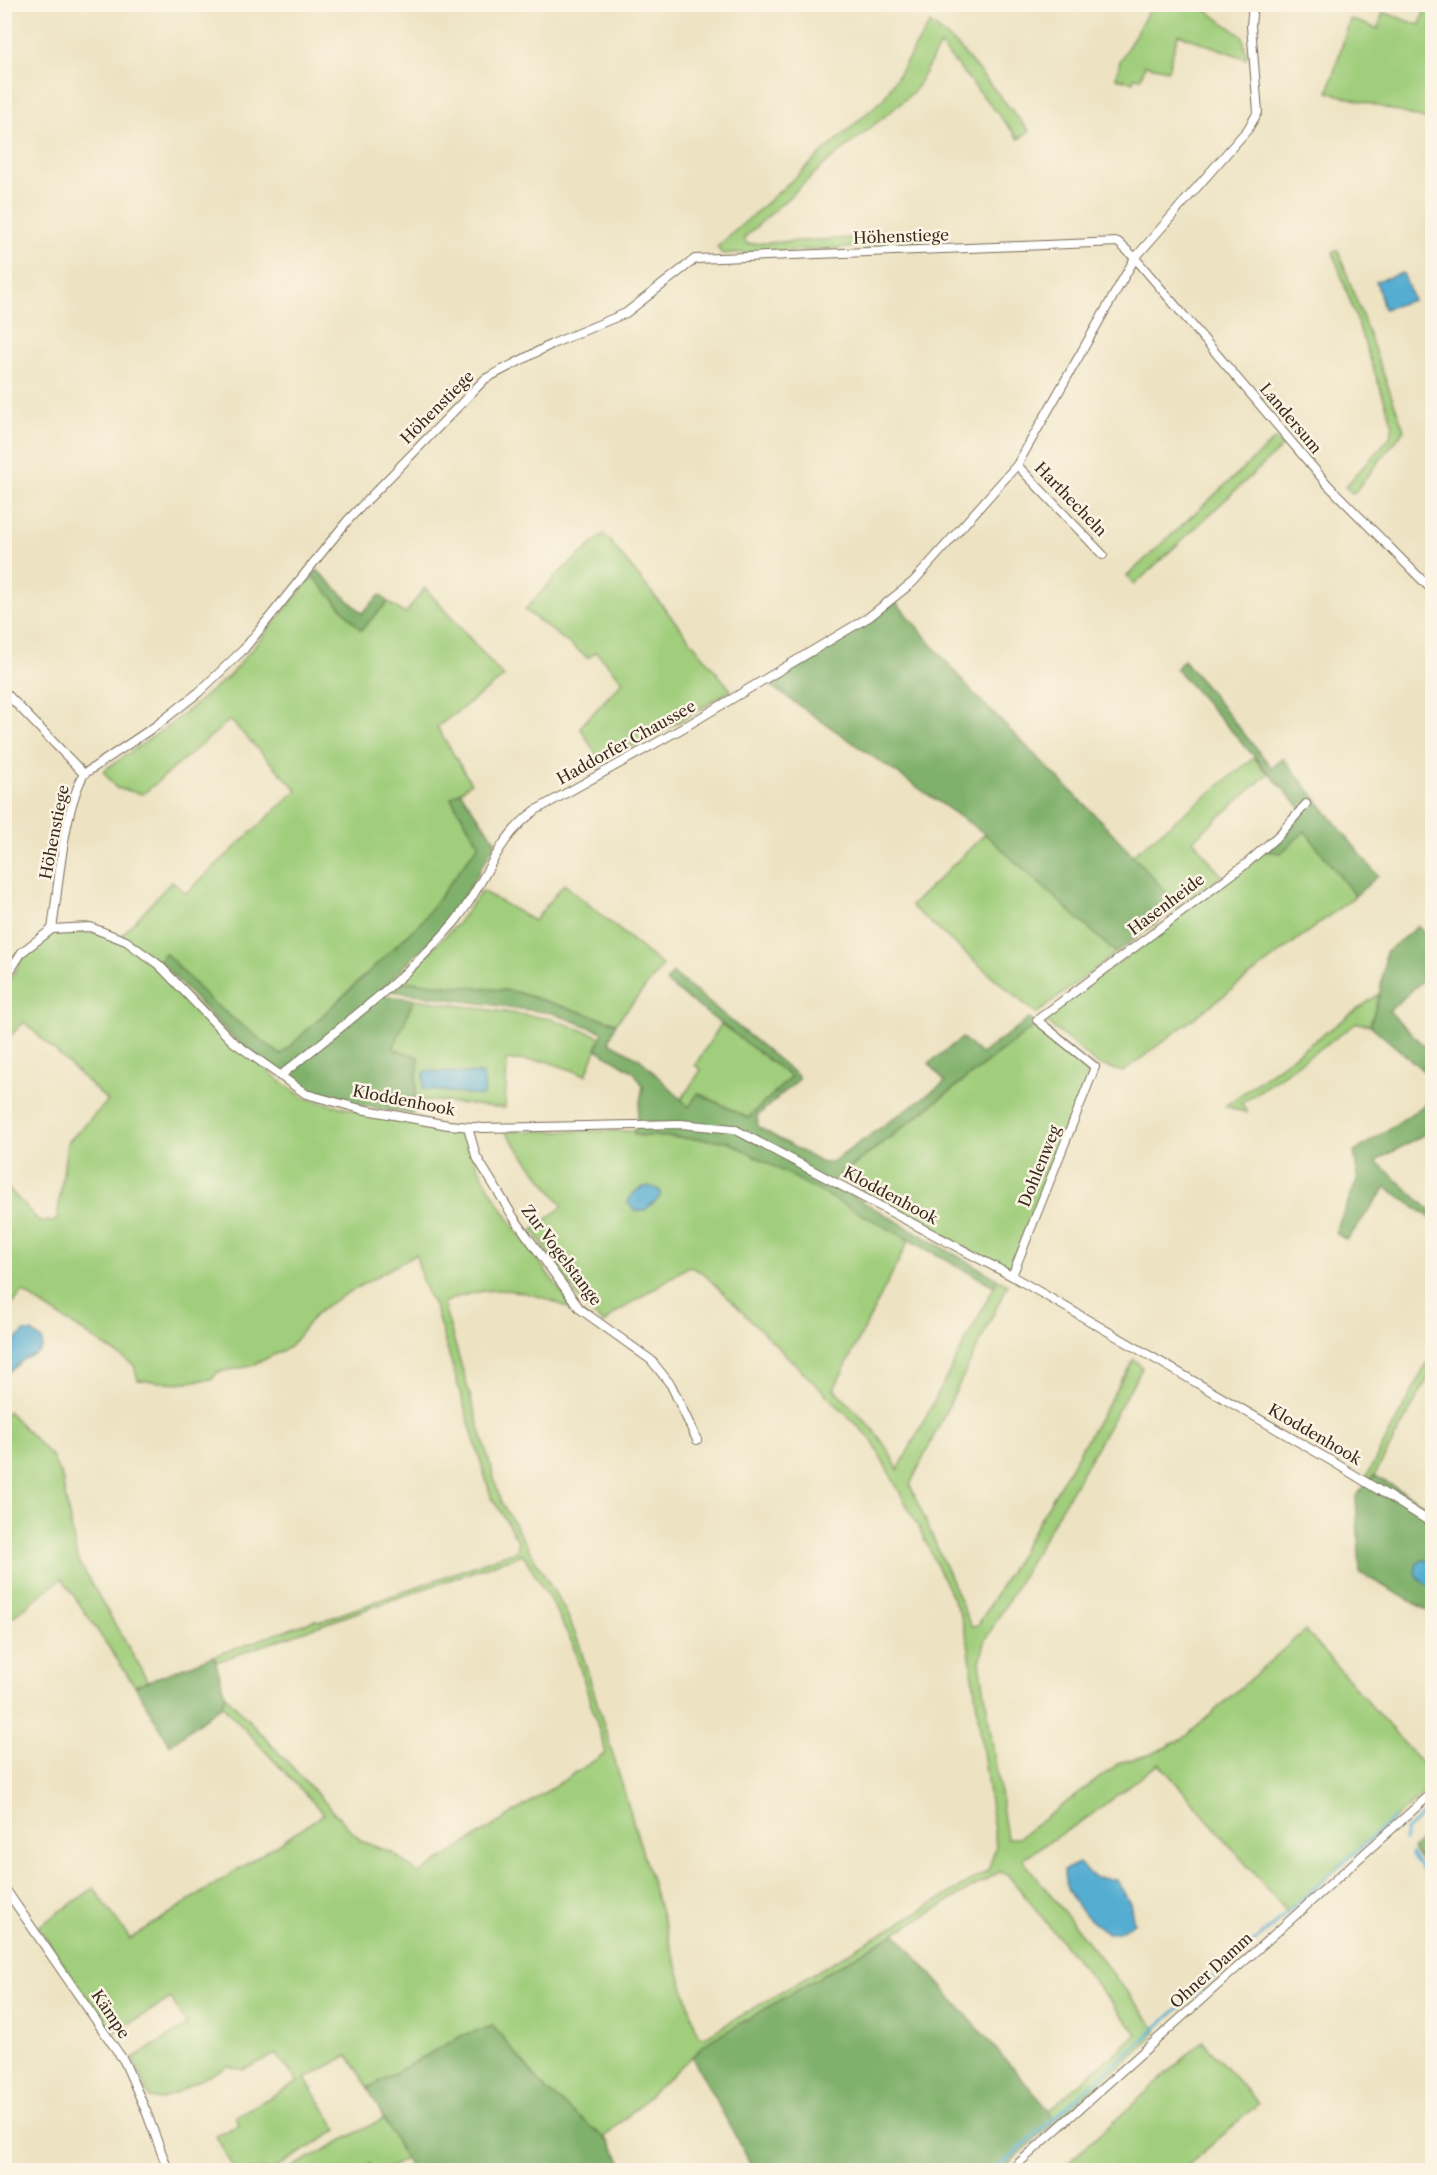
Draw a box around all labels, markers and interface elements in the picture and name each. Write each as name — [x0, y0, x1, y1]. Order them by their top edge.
street label: Höhenstiege — [853, 224, 949, 248]
street label: Höhenstiege — [396, 366, 478, 448]
street label: Landersum — [1256, 379, 1326, 457]
street label: Harthecheln — [1031, 458, 1111, 540]
street label: Haddorfer Chaussee — [553, 695, 699, 788]
street label: Höhenstiege — [35, 783, 73, 881]
street label: Hasenheide — [1124, 869, 1208, 939]
street label: Kloddenhook — [351, 1080, 458, 1120]
street label: Dohlenweg — [1014, 1122, 1065, 1210]
street label: Kloddenhook — [840, 1162, 942, 1229]
street label: Zur Vogelstange — [518, 1201, 606, 1309]
street label: Kloddenhook — [1265, 1399, 1366, 1469]
street label: Ohner Damm — [1166, 1928, 1256, 2012]
street label: Kämpe — [87, 1986, 135, 2042]

